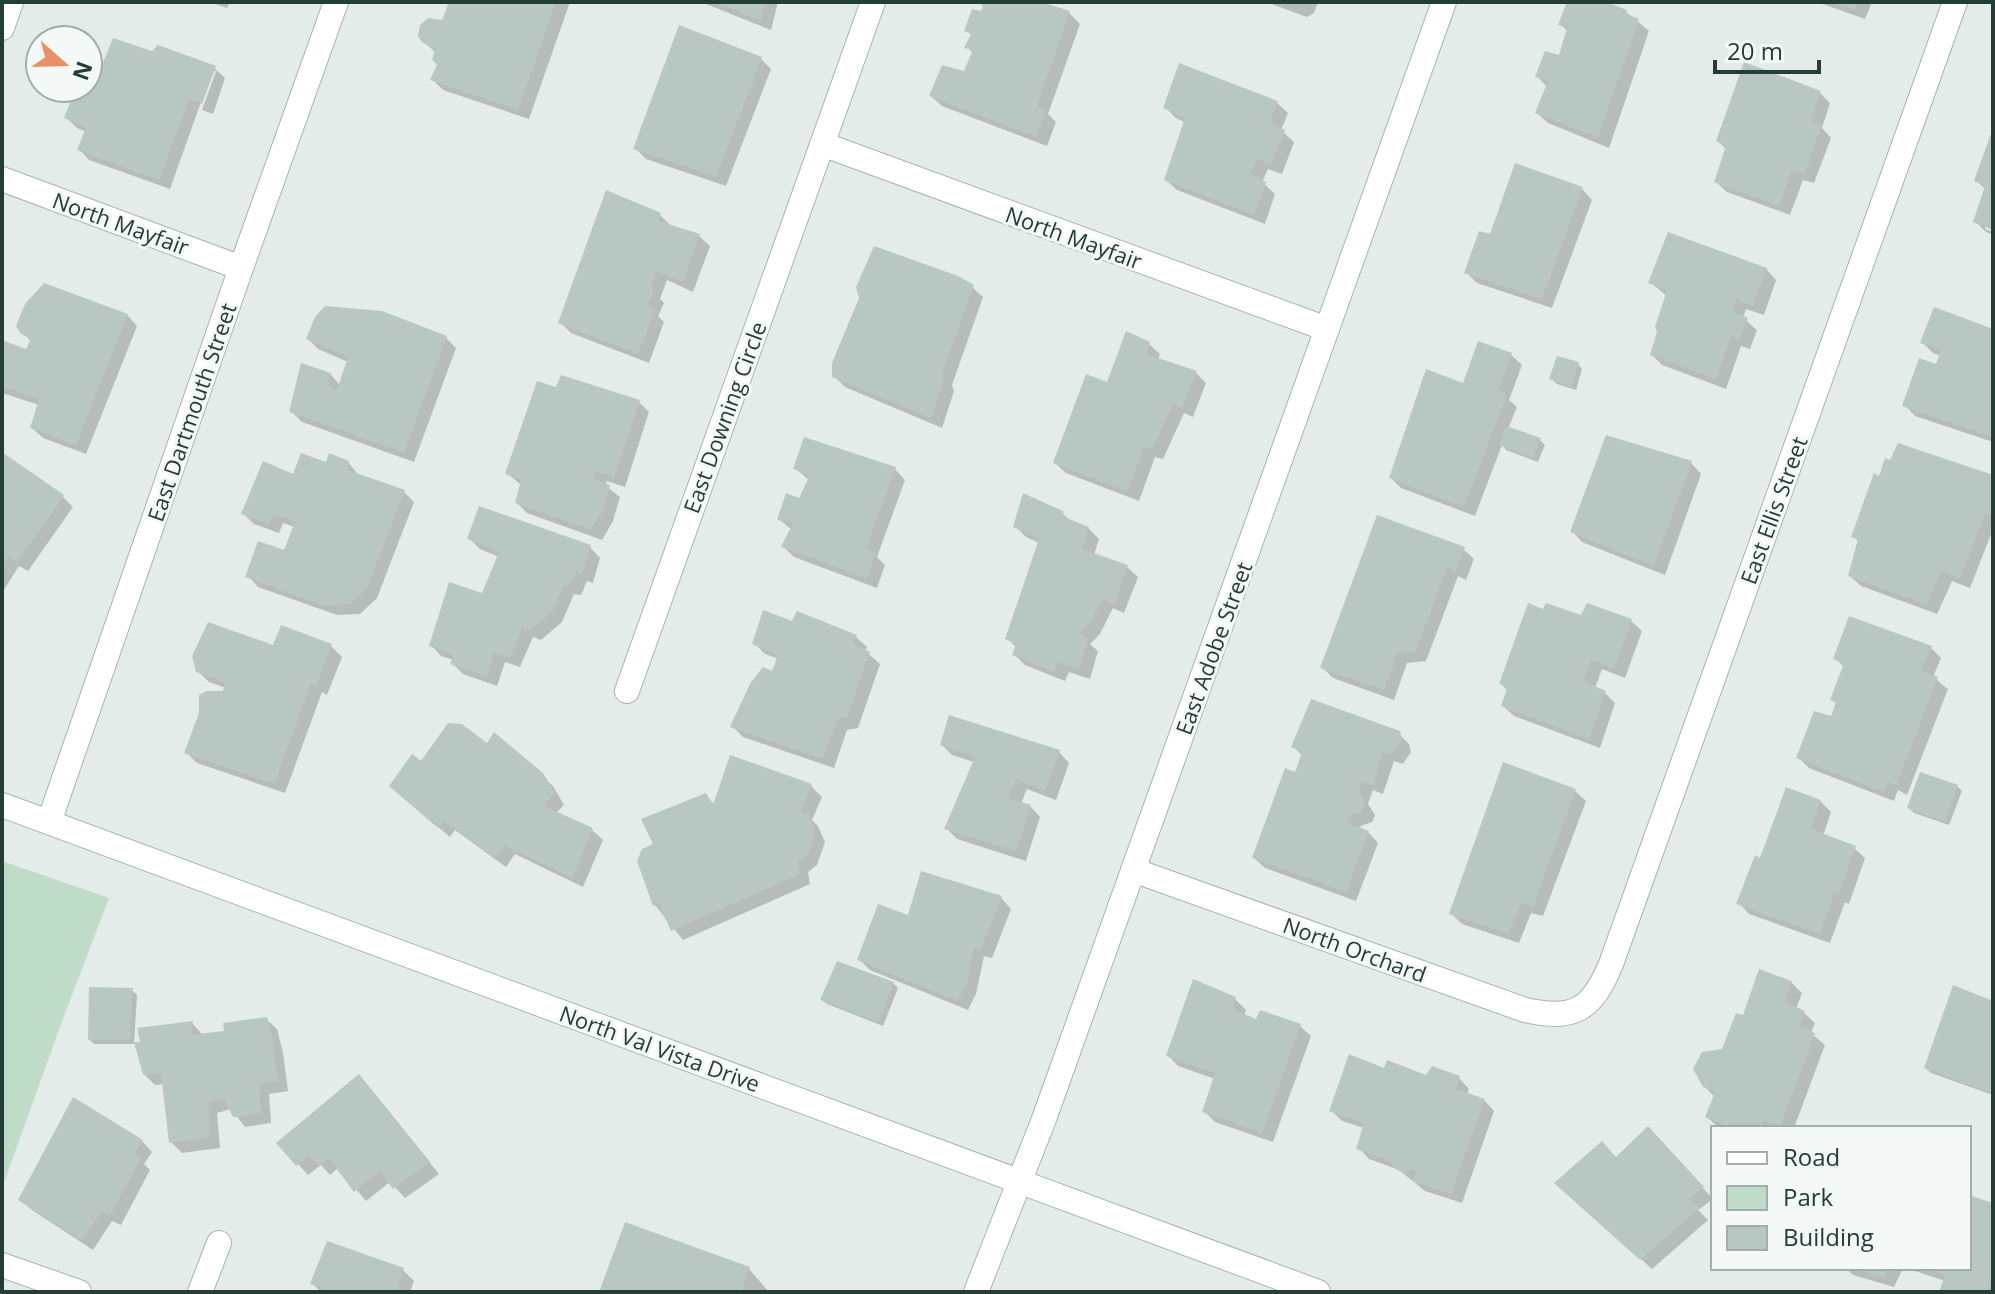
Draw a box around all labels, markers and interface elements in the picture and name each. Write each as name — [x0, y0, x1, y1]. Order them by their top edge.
north arrow — [24, 24, 104, 104]
scale bar — [1715, 24, 1819, 74]
text: 20 m — [1727, 34, 1783, 67]
text: N — [67, 58, 101, 85]
street label: North Mayfair — [49, 184, 193, 262]
street label: North Mayfair — [1002, 198, 1146, 276]
street label: East Dartmouth Street — [140, 299, 243, 525]
street label: East Downing Circle — [675, 317, 773, 517]
street label: East Ellis Street — [1732, 432, 1814, 588]
street label: East Adobe Street — [1168, 557, 1258, 739]
street label: North Orchard — [1279, 909, 1431, 989]
street label: North Val Vista Drive — [556, 998, 764, 1098]
legend — [1711, 1126, 1971, 1270]
text: Road — [1783, 1140, 1840, 1173]
text: Park — [1783, 1180, 1834, 1213]
text: Building — [1783, 1220, 1874, 1253]

